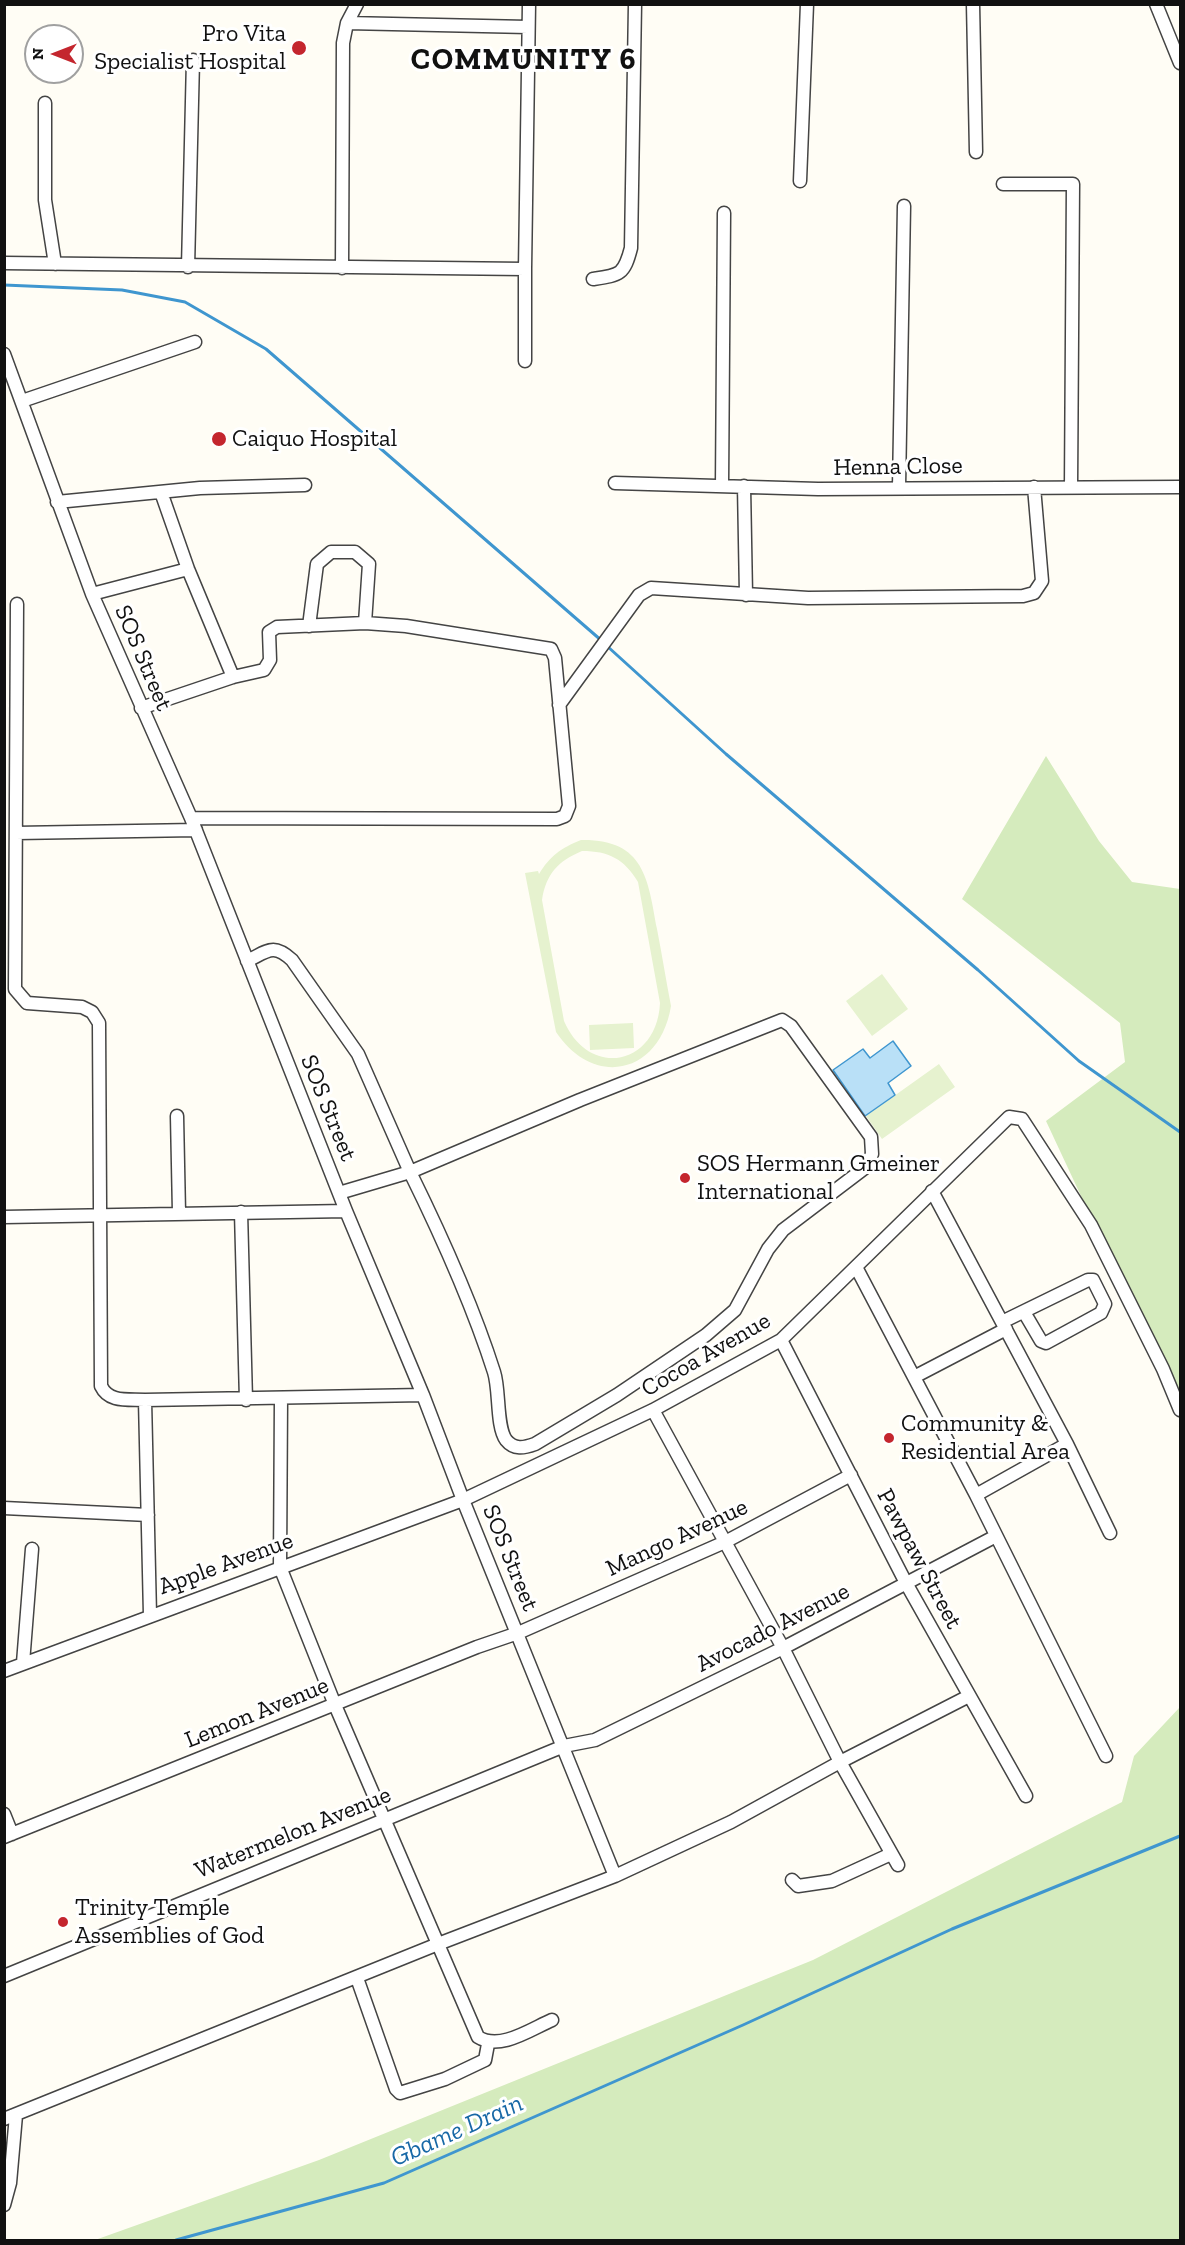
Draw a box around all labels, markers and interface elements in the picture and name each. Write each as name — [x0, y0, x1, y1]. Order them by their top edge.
place label: Pro Vita Specialist Hospital — [94, 20, 286, 76]
north arrow — [24, 24, 84, 84]
marker: Pro Vita Specialist Hospital — [290, 39, 308, 57]
district label: COMMUNITY 6 — [411, 42, 637, 78]
text: N — [28, 48, 47, 60]
place label: Caiquo Hospital — [232, 425, 397, 453]
marker: Caiquo Hospital — [210, 430, 228, 448]
street label: Henna Close — [833, 451, 963, 483]
street label: SOS Street — [108, 601, 178, 715]
street label: SOS Street — [294, 1051, 362, 1165]
place label: SOS Hermann Gmeiner International — [697, 1150, 940, 1206]
marker: SOS Hermann Gmeiner International — [678, 1171, 692, 1185]
street label: Cocoa Avenue — [636, 1306, 776, 1404]
place label: Community & Residential Area — [901, 1410, 1070, 1466]
marker: Community & Residential Area — [882, 1431, 896, 1445]
street label: Pawpaw Street — [870, 1484, 968, 1634]
street label: Mango Avenue — [601, 1493, 753, 1583]
street label: SOS Street — [476, 1501, 544, 1615]
street label: Apple Avenue — [155, 1526, 297, 1602]
street label: Avocado Avenue — [692, 1577, 854, 1679]
street label: Lemon Avenue — [181, 1671, 333, 1755]
street label: Watermelon Avenue — [191, 1780, 395, 1886]
place label: Trinity Temple Assemblies of God — [75, 1894, 264, 1950]
marker: Trinity Temple Assemblies of God — [56, 1915, 70, 1929]
water label: Gbame Drain — [386, 2088, 528, 2174]

